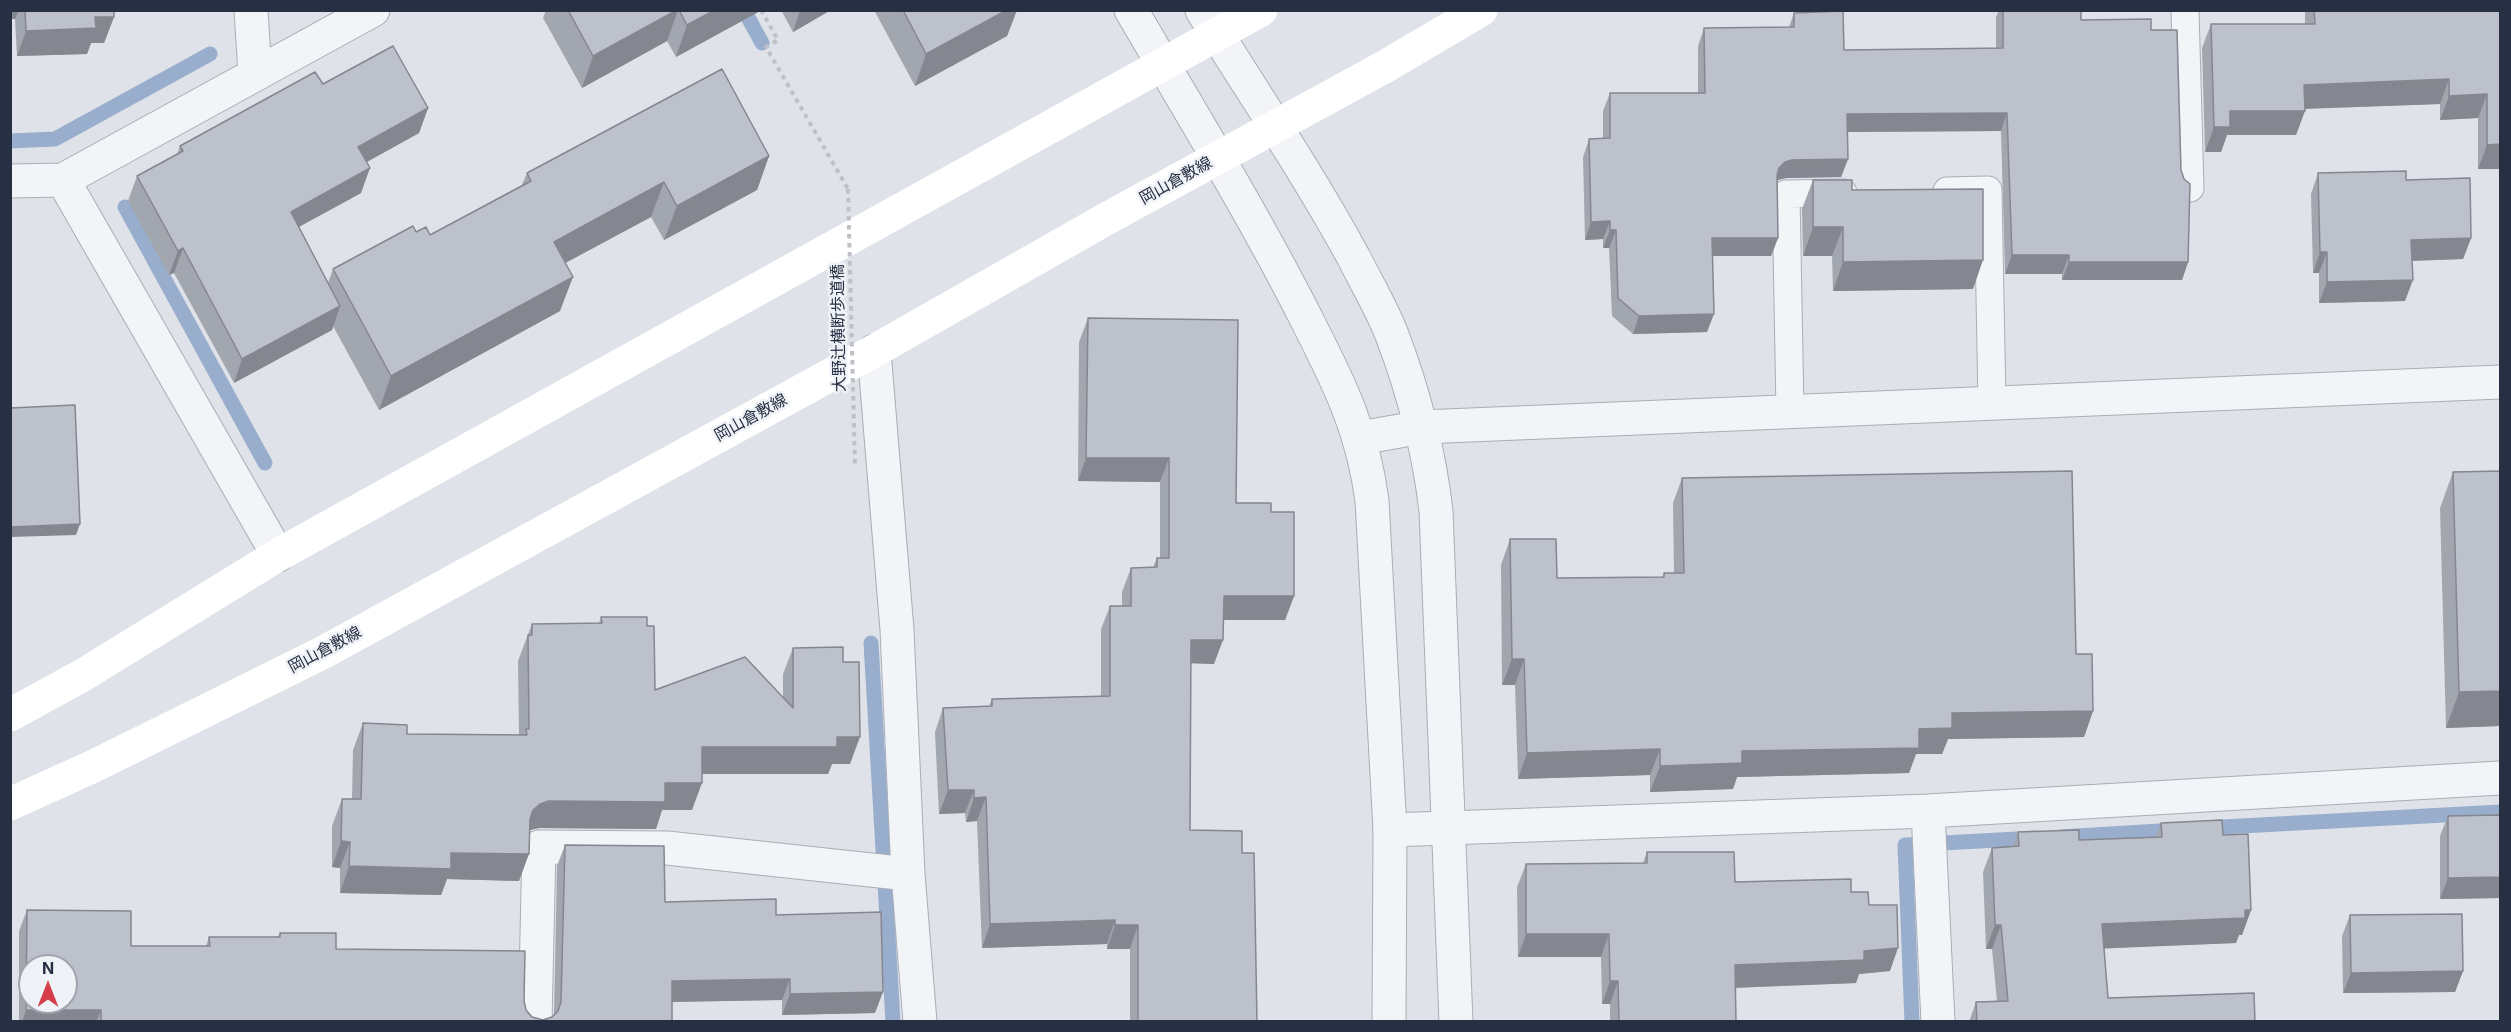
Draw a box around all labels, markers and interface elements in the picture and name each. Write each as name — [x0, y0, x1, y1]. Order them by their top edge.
street label: 岡山倉敷線 — [1136, 153, 1216, 209]
street label: 大野辻横断歩道橋 — [828, 264, 850, 392]
street label: 岡山倉敷線 — [711, 390, 791, 446]
street label: 岡山倉敷線 — [285, 623, 365, 677]
north arrow — [18, 954, 78, 1014]
text: N — [42, 958, 54, 978]

